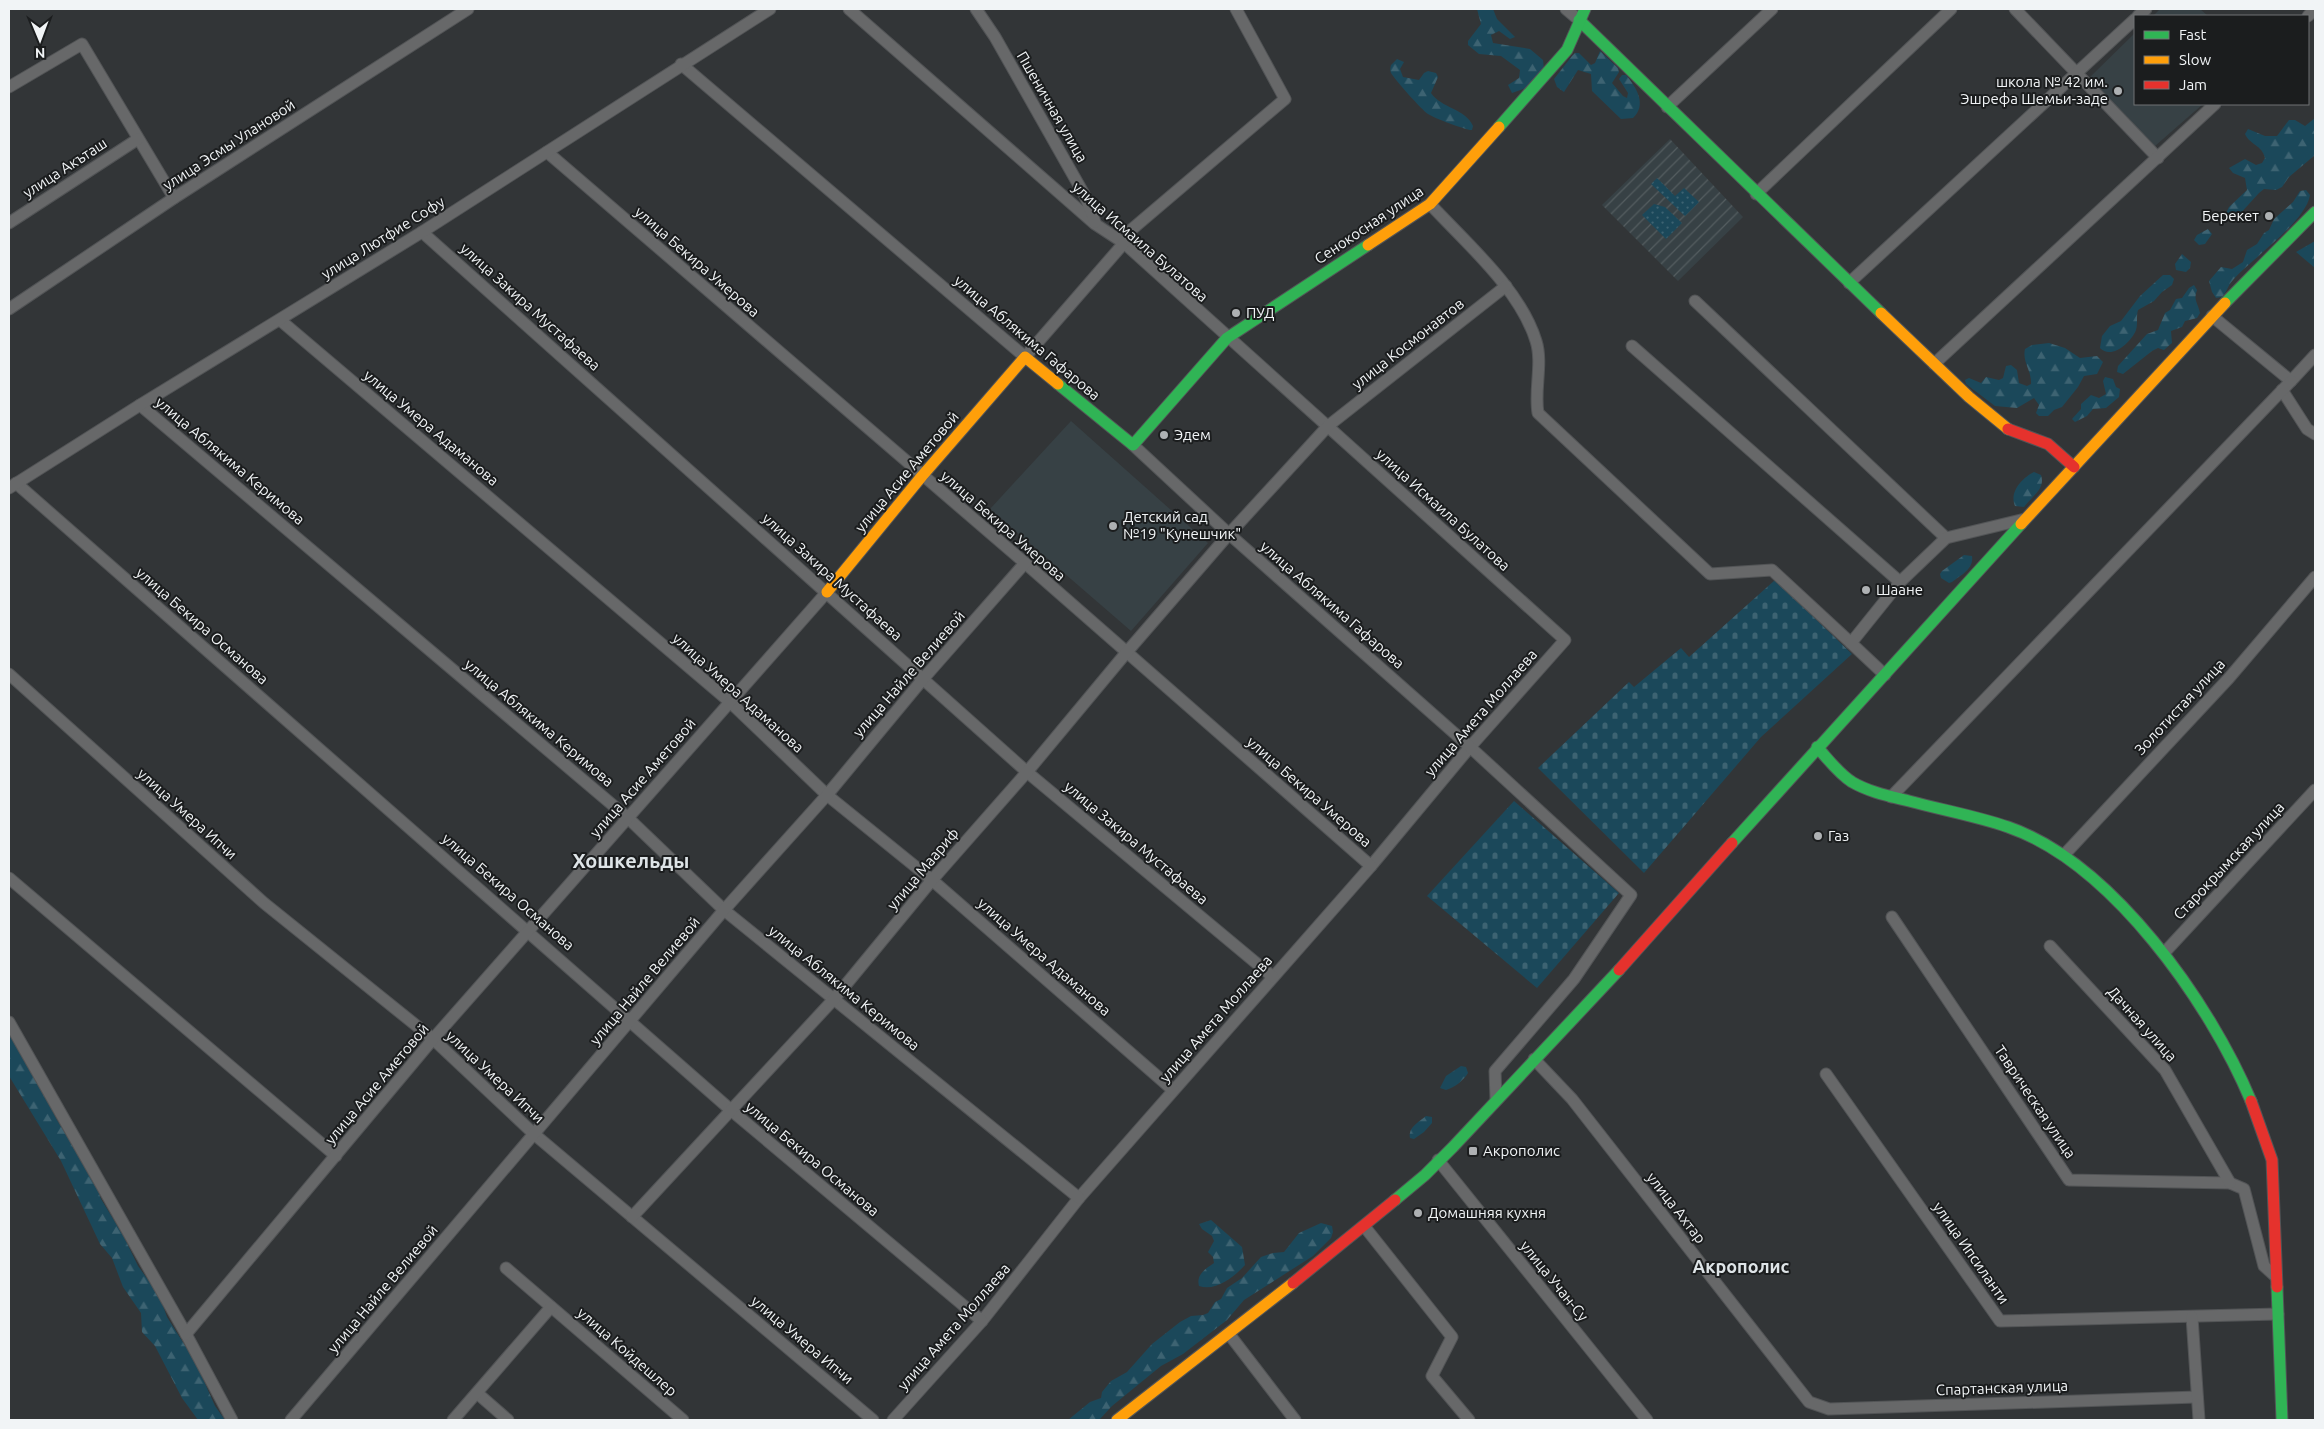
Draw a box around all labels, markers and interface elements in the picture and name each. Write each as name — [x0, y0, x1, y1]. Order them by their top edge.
north arrow — [15, 15, 65, 65]
legend — [2134, 15, 2309, 105]
text: Fast — [2179, 26, 2207, 43]
text: N — [35, 45, 46, 61]
street label: Пшеничная улица — [1014, 48, 1091, 165]
text: Slow — [2179, 51, 2212, 68]
place label: школа № 42 им. Эшрефа Шемьи-заде — [1960, 73, 2108, 107]
text: Jam — [2179, 76, 2207, 93]
marker: школа № 42 им. Эшрефа Шемьи-заде — [2112, 85, 2124, 97]
street label: улица Эсмы Улановой — [160, 96, 298, 194]
street label: улица Акъташ — [20, 134, 110, 201]
street label: улица Исмаила Булатова — [1069, 178, 1211, 305]
street label: Сенокосная улица — [1311, 182, 1426, 267]
street label: улица Лютфие Софу — [318, 193, 447, 282]
street label: улица Бекира Умерова — [632, 203, 763, 320]
place label: Берекет — [2202, 207, 2259, 224]
marker: Берекет — [2263, 210, 2275, 222]
street label: улица Закира Мустафаева — [457, 239, 604, 374]
street label: улица Аблякима Гафарова — [951, 272, 1104, 404]
street label: улица Космонавтов — [1348, 295, 1467, 393]
place label: ПУД — [1246, 304, 1275, 321]
marker: ПУД — [1230, 307, 1242, 319]
street label: улица Умера Адаманова — [361, 366, 502, 489]
street label: улица Аблякима Керимова — [152, 393, 308, 528]
street label: улица Асие Аметовой — [851, 408, 962, 535]
place label: Эдем — [1174, 426, 1211, 443]
marker: Эдем — [1158, 429, 1170, 441]
street label: улица Исмаила Булатова — [1373, 445, 1514, 574]
street label: улица Бекира Умерова — [938, 467, 1069, 584]
place label: Детский сад №19 "Кунешчик" — [1123, 508, 1241, 542]
street label: улица Закира Мустафаева — [759, 509, 906, 644]
marker: Детский сад №19 "Кунешчик" — [1107, 520, 1119, 532]
street label: улица Аблякима Гафарова — [1257, 538, 1408, 672]
street label: улица Бекира Османова — [133, 564, 272, 688]
place label: Шаане — [1876, 581, 1923, 598]
marker: Шаане — [1860, 584, 1872, 596]
street label: улица Найле Велиевой — [849, 607, 968, 740]
street label: улица Умера Адаманова — [669, 629, 807, 756]
street label: улица Амета Моллаева — [1421, 646, 1540, 780]
street label: улица Аблякима Керимова — [461, 655, 617, 790]
street label: Золотистая улица — [2131, 655, 2228, 758]
street label: улица Асие Аметовой — [586, 715, 699, 841]
street label: улица Бекира Умерова — [1244, 733, 1375, 850]
street label: улица Умера Ипчи — [134, 765, 241, 863]
street label: улица Закира Мустафаева — [1061, 778, 1212, 908]
street label: Старокрымская улица — [2170, 798, 2287, 923]
street label: улица Маариф — [883, 824, 962, 913]
place label: Газ — [1828, 827, 1849, 844]
street label: улица Бекира Османова — [439, 830, 578, 954]
marker: Газ — [1812, 830, 1824, 842]
district label: Хошкельды — [573, 849, 689, 872]
street label: улица Умера Адаманова — [974, 894, 1114, 1019]
street label: улица Найле Велиевой — [586, 913, 703, 1048]
street label: улица Аблякима Керимова — [765, 921, 923, 1054]
street label: улица Амета Моллаева — [1156, 952, 1275, 1086]
street label: Дачная улица — [2104, 983, 2180, 1065]
street label: улица Асие Аметовой — [321, 1020, 432, 1147]
street label: улица Умера Ипчи — [443, 1027, 548, 1126]
street label: Таврическая улица — [1991, 1042, 2080, 1161]
street label: улица Бекира Османова — [742, 1098, 883, 1220]
place label: Акрополис — [1483, 1142, 1560, 1159]
marker: Акрополис — [1467, 1145, 1479, 1157]
street label: улица Ахтар — [1643, 1169, 1709, 1247]
street label: улица Ипсиланти — [1930, 1199, 2013, 1307]
place label: Домашняя кухня — [1428, 1204, 1546, 1221]
marker: Домашняя кухня — [1412, 1207, 1424, 1219]
street label: улица Найле Велиевой — [324, 1221, 441, 1356]
street label: улица Учан-Су — [1517, 1237, 1592, 1324]
district label: Акрополис — [1693, 1256, 1790, 1276]
street label: улица Амета Моллаева — [894, 1260, 1013, 1394]
street label: улица Умера Ипчи — [748, 1292, 857, 1387]
street label: улица Койдешлер — [574, 1304, 681, 1399]
street label: Спартанская улица — [1936, 1377, 2068, 1398]

